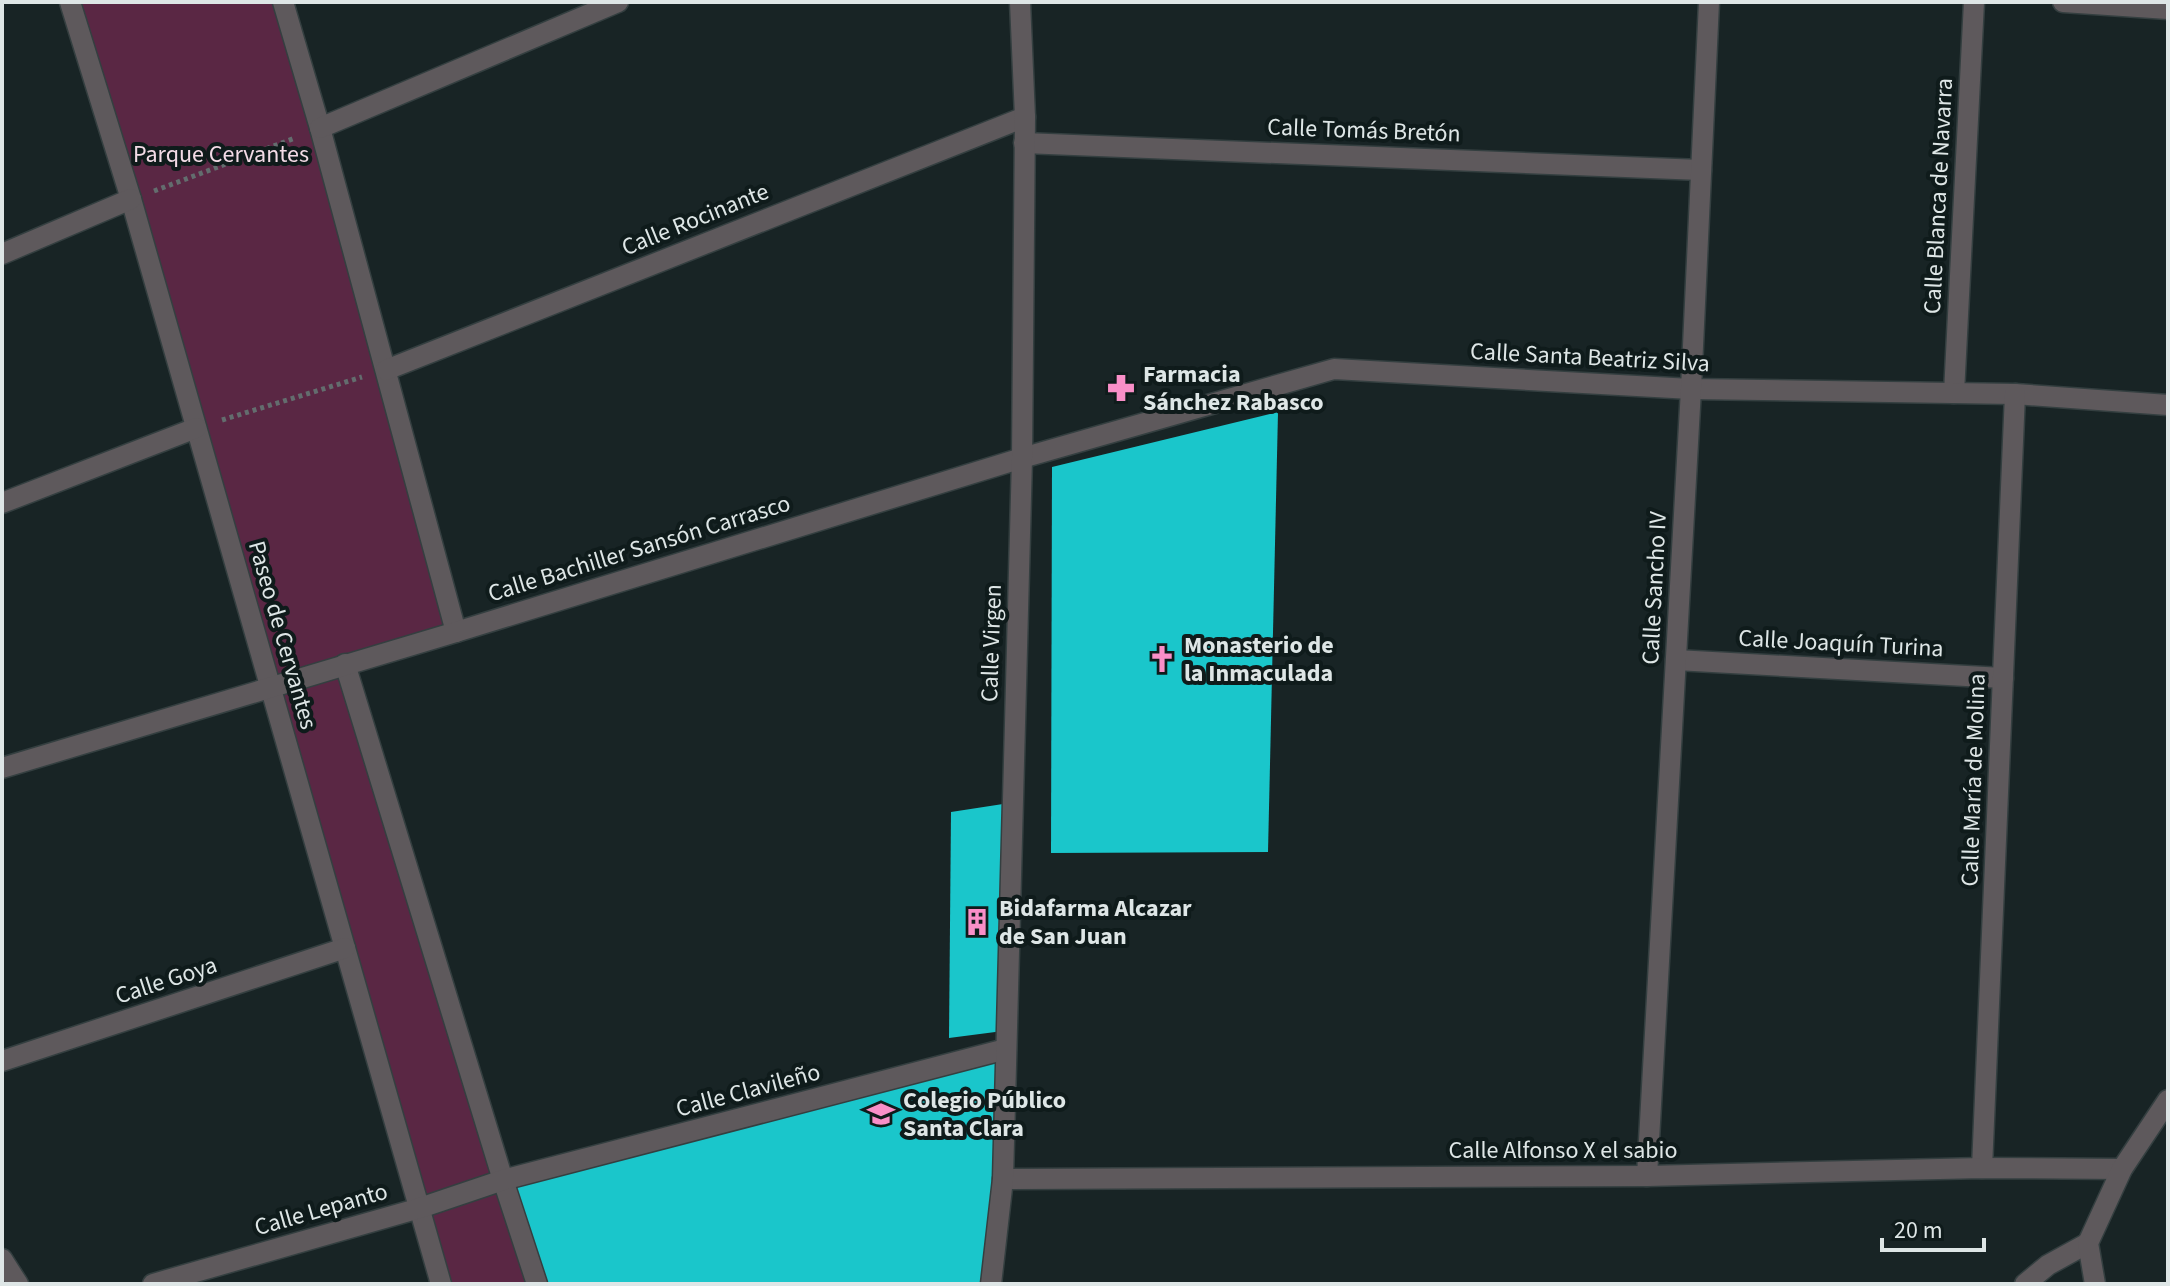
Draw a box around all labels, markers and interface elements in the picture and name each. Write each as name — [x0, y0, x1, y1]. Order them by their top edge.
street label: Calle Blanca de Navarra — [1915, 77, 1962, 315]
street label: Calle Tomás Bretón — [1267, 110, 1461, 151]
park label: Parque Cervantes — [133, 137, 309, 172]
street label: Calle Rocinante — [616, 174, 774, 265]
street label: Calle Santa Beatriz Silva — [1469, 334, 1711, 381]
place label: Farmacia Sánchez Rabasco — [1143, 357, 1324, 420]
pharmacy icon: Farmacia Sánchez Rabasco — [1106, 373, 1136, 403]
street label: Calle Bachiller Sansón Carrasco — [484, 486, 795, 611]
street label: Calle Sancho IV — [1633, 510, 1676, 665]
street label: Paseo de Cervantes — [239, 537, 326, 734]
street label: Calle Virgen — [972, 583, 1011, 703]
street label: Calle Joaquín Turina — [1737, 621, 1944, 666]
place label: Monasterio de la Inmaculada — [1184, 628, 1334, 691]
church icon: Monasterio de la Inmaculada — [1147, 644, 1177, 674]
street label: Calle María de Molina — [1952, 673, 1995, 887]
place label: Bidafarma Alcazar de San Juan — [999, 891, 1192, 954]
building icon: Bidafarma Alcazar de San Juan — [962, 907, 992, 937]
street label: Calle Goya — [111, 948, 222, 1013]
street label: Calle Clavileño — [672, 1054, 824, 1127]
place label: Colegio Público Santa Clara — [903, 1083, 1066, 1146]
school or university icon: Colegio Público Santa Clara — [866, 1099, 896, 1129]
street label: Calle Alfonso X el sabio — [1449, 1133, 1677, 1168]
street label: Calle Lepanto — [250, 1174, 392, 1245]
scale bar — [1882, 1202, 1984, 1252]
text: 20 m — [1894, 1213, 1943, 1248]

